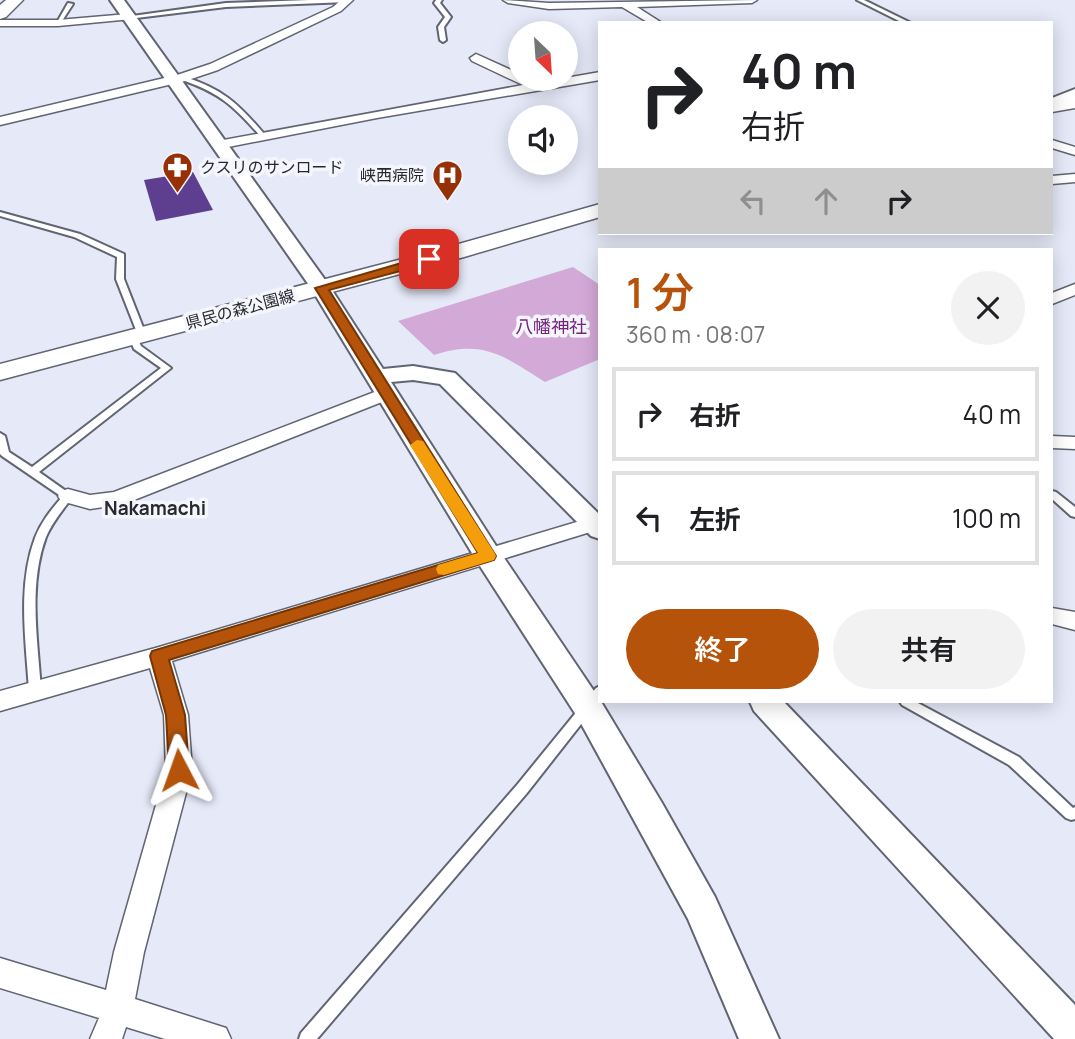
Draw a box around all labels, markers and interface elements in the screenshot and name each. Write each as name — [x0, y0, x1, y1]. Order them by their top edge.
north arrow — [508, 21, 578, 91]
map controls — [508, 21, 578, 175]
text: 40 m — [741, 37, 857, 104]
icon: right — [626, 49, 717, 140]
text: 右折 — [741, 104, 805, 148]
button: sound — [508, 105, 578, 175]
pharmacy icon: クスリのサンロード — [160, 150, 194, 194]
place label: クスリのサンロード — [200, 156, 344, 178]
hospital icon: 峡西病院 — [430, 158, 464, 202]
place label: 峡西病院 — [360, 164, 424, 186]
icon: left — [734, 182, 772, 220]
icon: ahead — [807, 182, 845, 220]
icon: right — [880, 182, 918, 220]
pin — [399, 229, 459, 289]
icon: arrive — [410, 240, 448, 278]
text: 1 分 — [626, 263, 694, 321]
button: close — [951, 271, 1025, 345]
street label: 県民の森公園線 — [183, 284, 297, 334]
park label: 八幡神社 — [515, 314, 587, 338]
text: 360 m · 08:07 — [626, 318, 765, 350]
icon: right — [630, 395, 668, 433]
text: 40 m — [963, 396, 1021, 432]
text: 右折 — [689, 397, 741, 433]
district label: Nakamachi — [104, 495, 206, 521]
icon: left — [630, 499, 668, 537]
text: 100 m — [952, 500, 1021, 536]
text: 左折 — [689, 501, 741, 537]
button: 終了 — [626, 609, 819, 689]
button: 共有 — [833, 609, 1025, 689]
position arrow — [142, 733, 216, 807]

